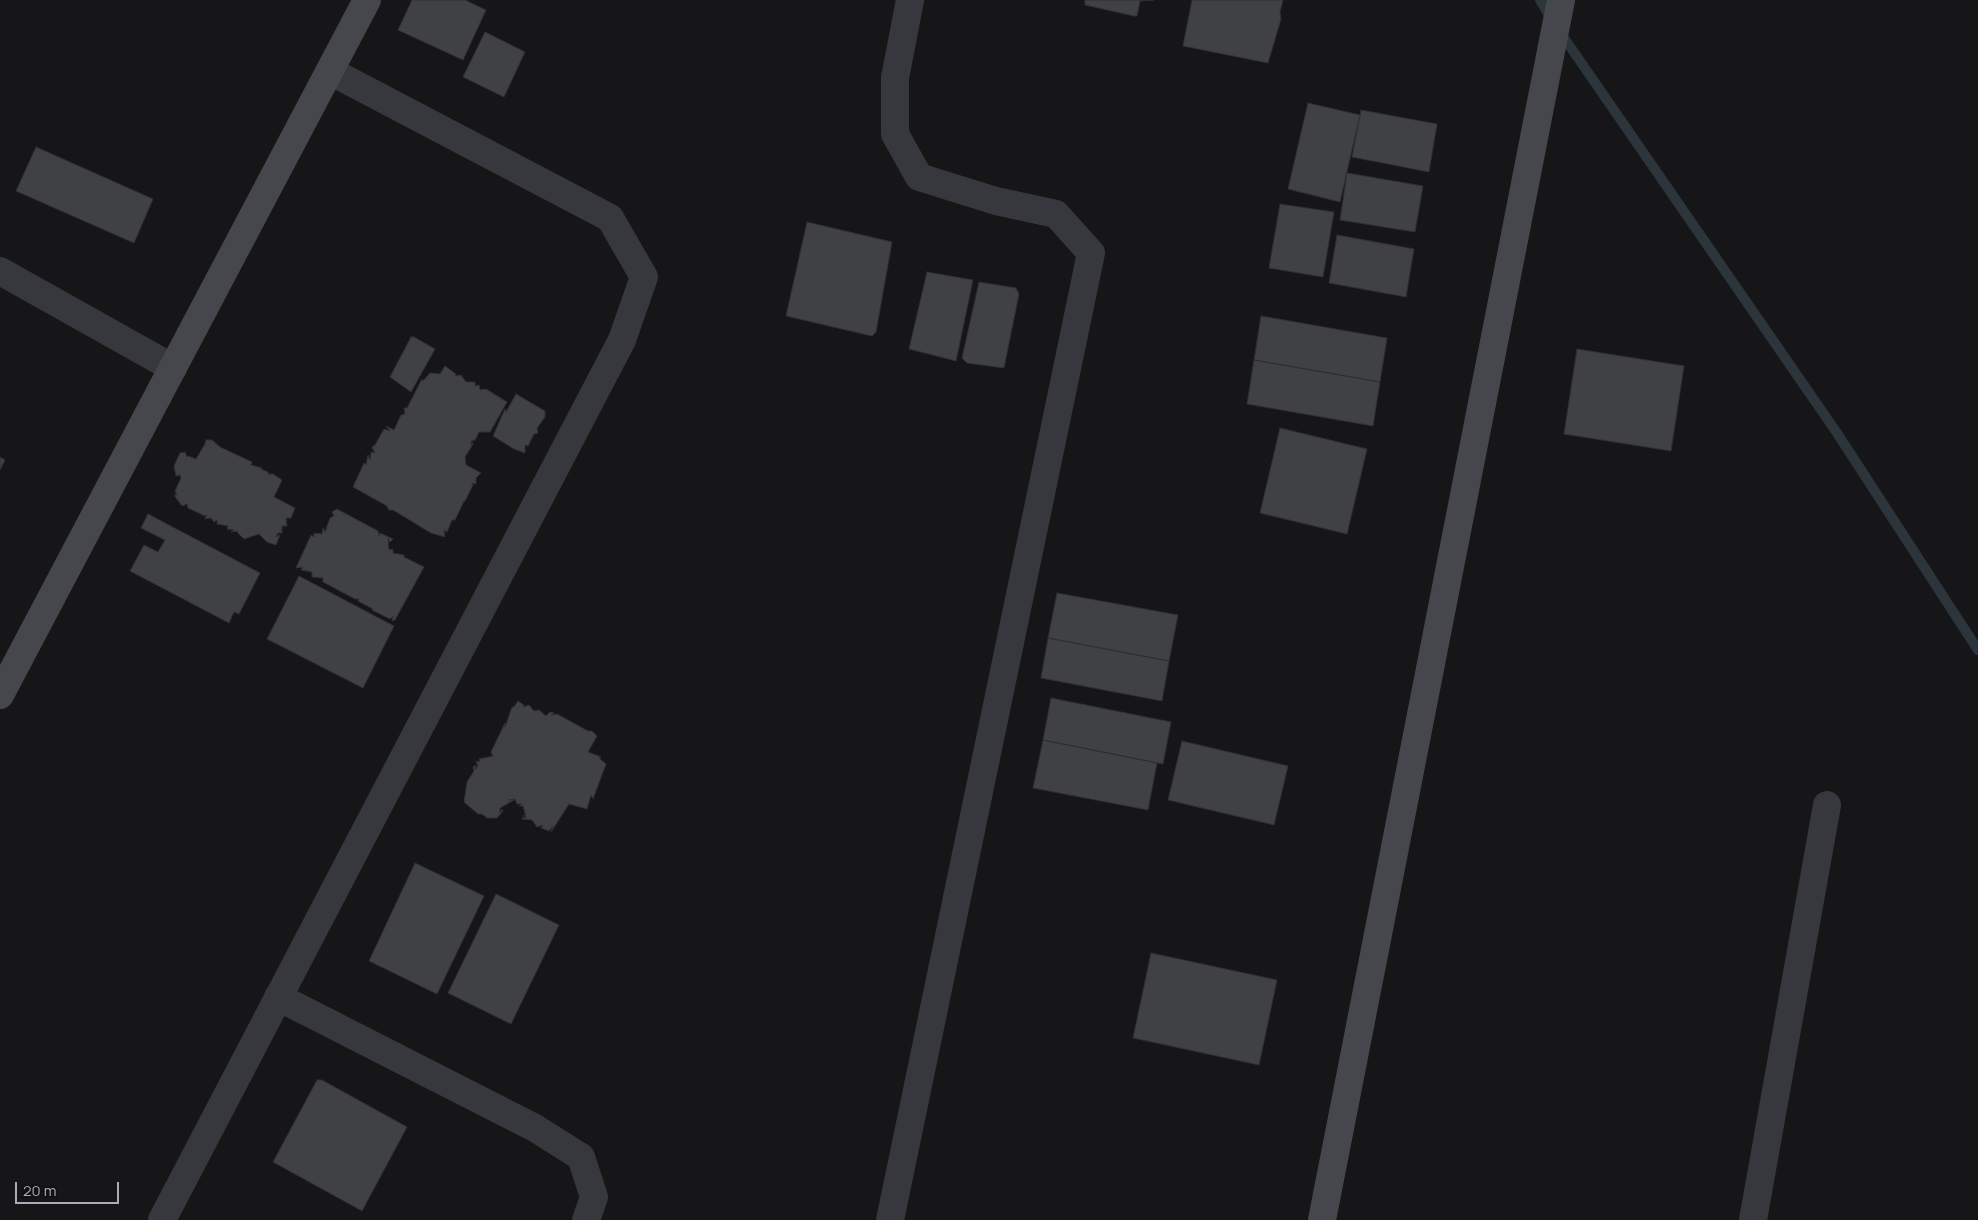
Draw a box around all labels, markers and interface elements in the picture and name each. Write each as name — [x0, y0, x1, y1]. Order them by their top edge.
scale bar — [18, 1172, 121, 1204]
text: 20 m — [23, 1180, 56, 1201]

